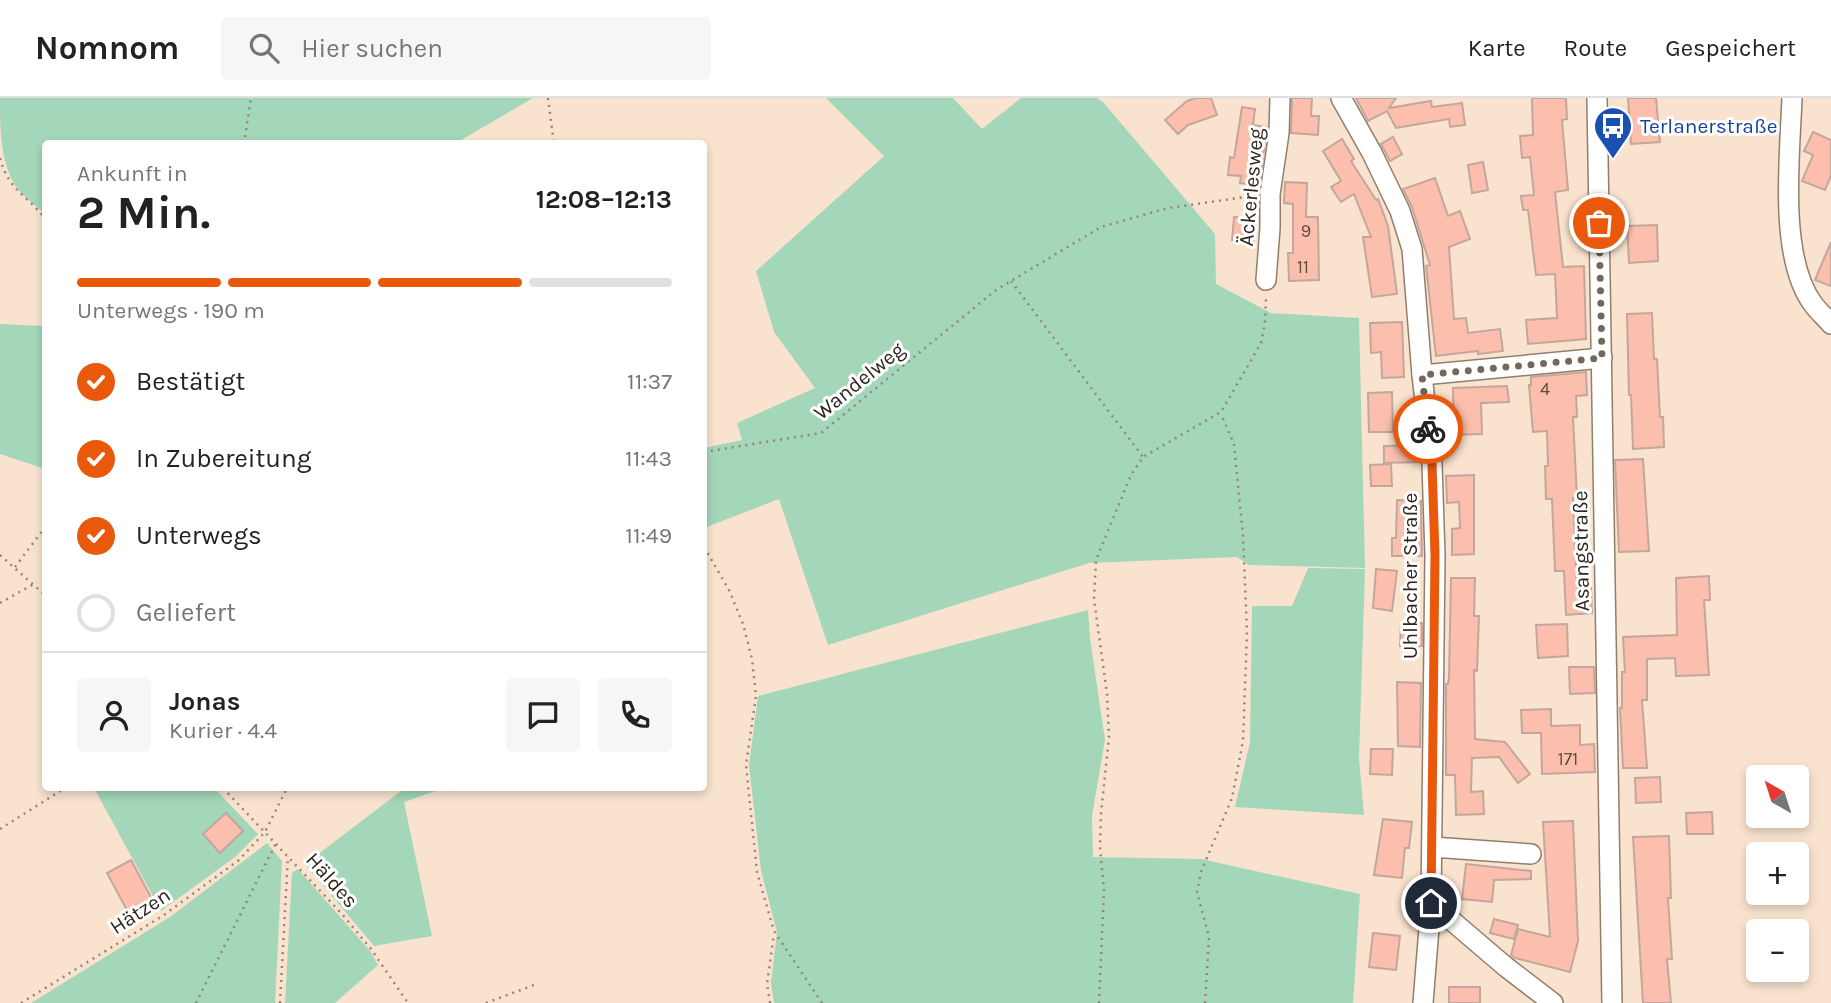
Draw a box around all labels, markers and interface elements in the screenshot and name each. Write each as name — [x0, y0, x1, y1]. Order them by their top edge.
search box — [221, 17, 711, 80]
text: Nomnom — [35, 29, 179, 67]
icon: search — [245, 29, 283, 67]
text: Hier suchen — [301, 33, 443, 64]
text: Karte — [1468, 34, 1526, 62]
text: Route — [1564, 34, 1627, 62]
text: Gespeichert — [1665, 34, 1796, 62]
bus stop icon: Terlanerstraße — [1592, 105, 1634, 160]
place label: Terlanerstraße — [1640, 114, 1778, 138]
street label: Äckerlesweg — [1234, 127, 1268, 247]
text: Ankunft in — [77, 160, 188, 187]
text: 12:08–12:13 — [536, 184, 672, 215]
text: 2 Min. — [77, 186, 210, 240]
pin — [1569, 193, 1629, 253]
icon: bag — [1580, 204, 1618, 242]
house number: 9 — [1301, 220, 1311, 242]
house number: 11 — [1297, 256, 1309, 278]
text: Unterwegs · 190 m — [77, 297, 265, 324]
street label: Wandelweg — [809, 337, 909, 425]
icon: check — [77, 363, 115, 401]
text: Bestätigt — [136, 366, 245, 397]
text: 11:37 — [627, 368, 672, 395]
house number: 4 — [1540, 378, 1550, 400]
courier — [1393, 394, 1463, 464]
icon: bike — [1409, 410, 1447, 448]
icon: check — [77, 440, 115, 478]
text: In Zubereitung — [136, 443, 311, 474]
text: 11:43 — [625, 445, 672, 472]
street label: Asangstraße — [1568, 490, 1594, 612]
street label: Uhlbacher Straße — [1398, 493, 1422, 659]
icon: check — [77, 517, 115, 555]
text: Unterwegs — [136, 520, 262, 551]
text: 11:49 — [625, 522, 672, 549]
text: Geliefert — [136, 597, 236, 628]
button: person — [77, 678, 151, 752]
button: chat — [506, 678, 580, 752]
button: phone — [598, 678, 672, 752]
text: Jonas — [169, 686, 240, 717]
text: Kurier · 4.4 — [169, 717, 277, 744]
house number: 171 — [1558, 748, 1578, 770]
north arrow — [1746, 765, 1810, 828]
map controls — [1746, 765, 1809, 982]
button: + — [1746, 842, 1809, 905]
street label: Häldes — [301, 848, 363, 912]
pin — [1401, 873, 1461, 933]
street label: Hätzen — [105, 883, 175, 939]
icon: home — [1412, 884, 1450, 922]
button: − — [1746, 919, 1809, 982]

